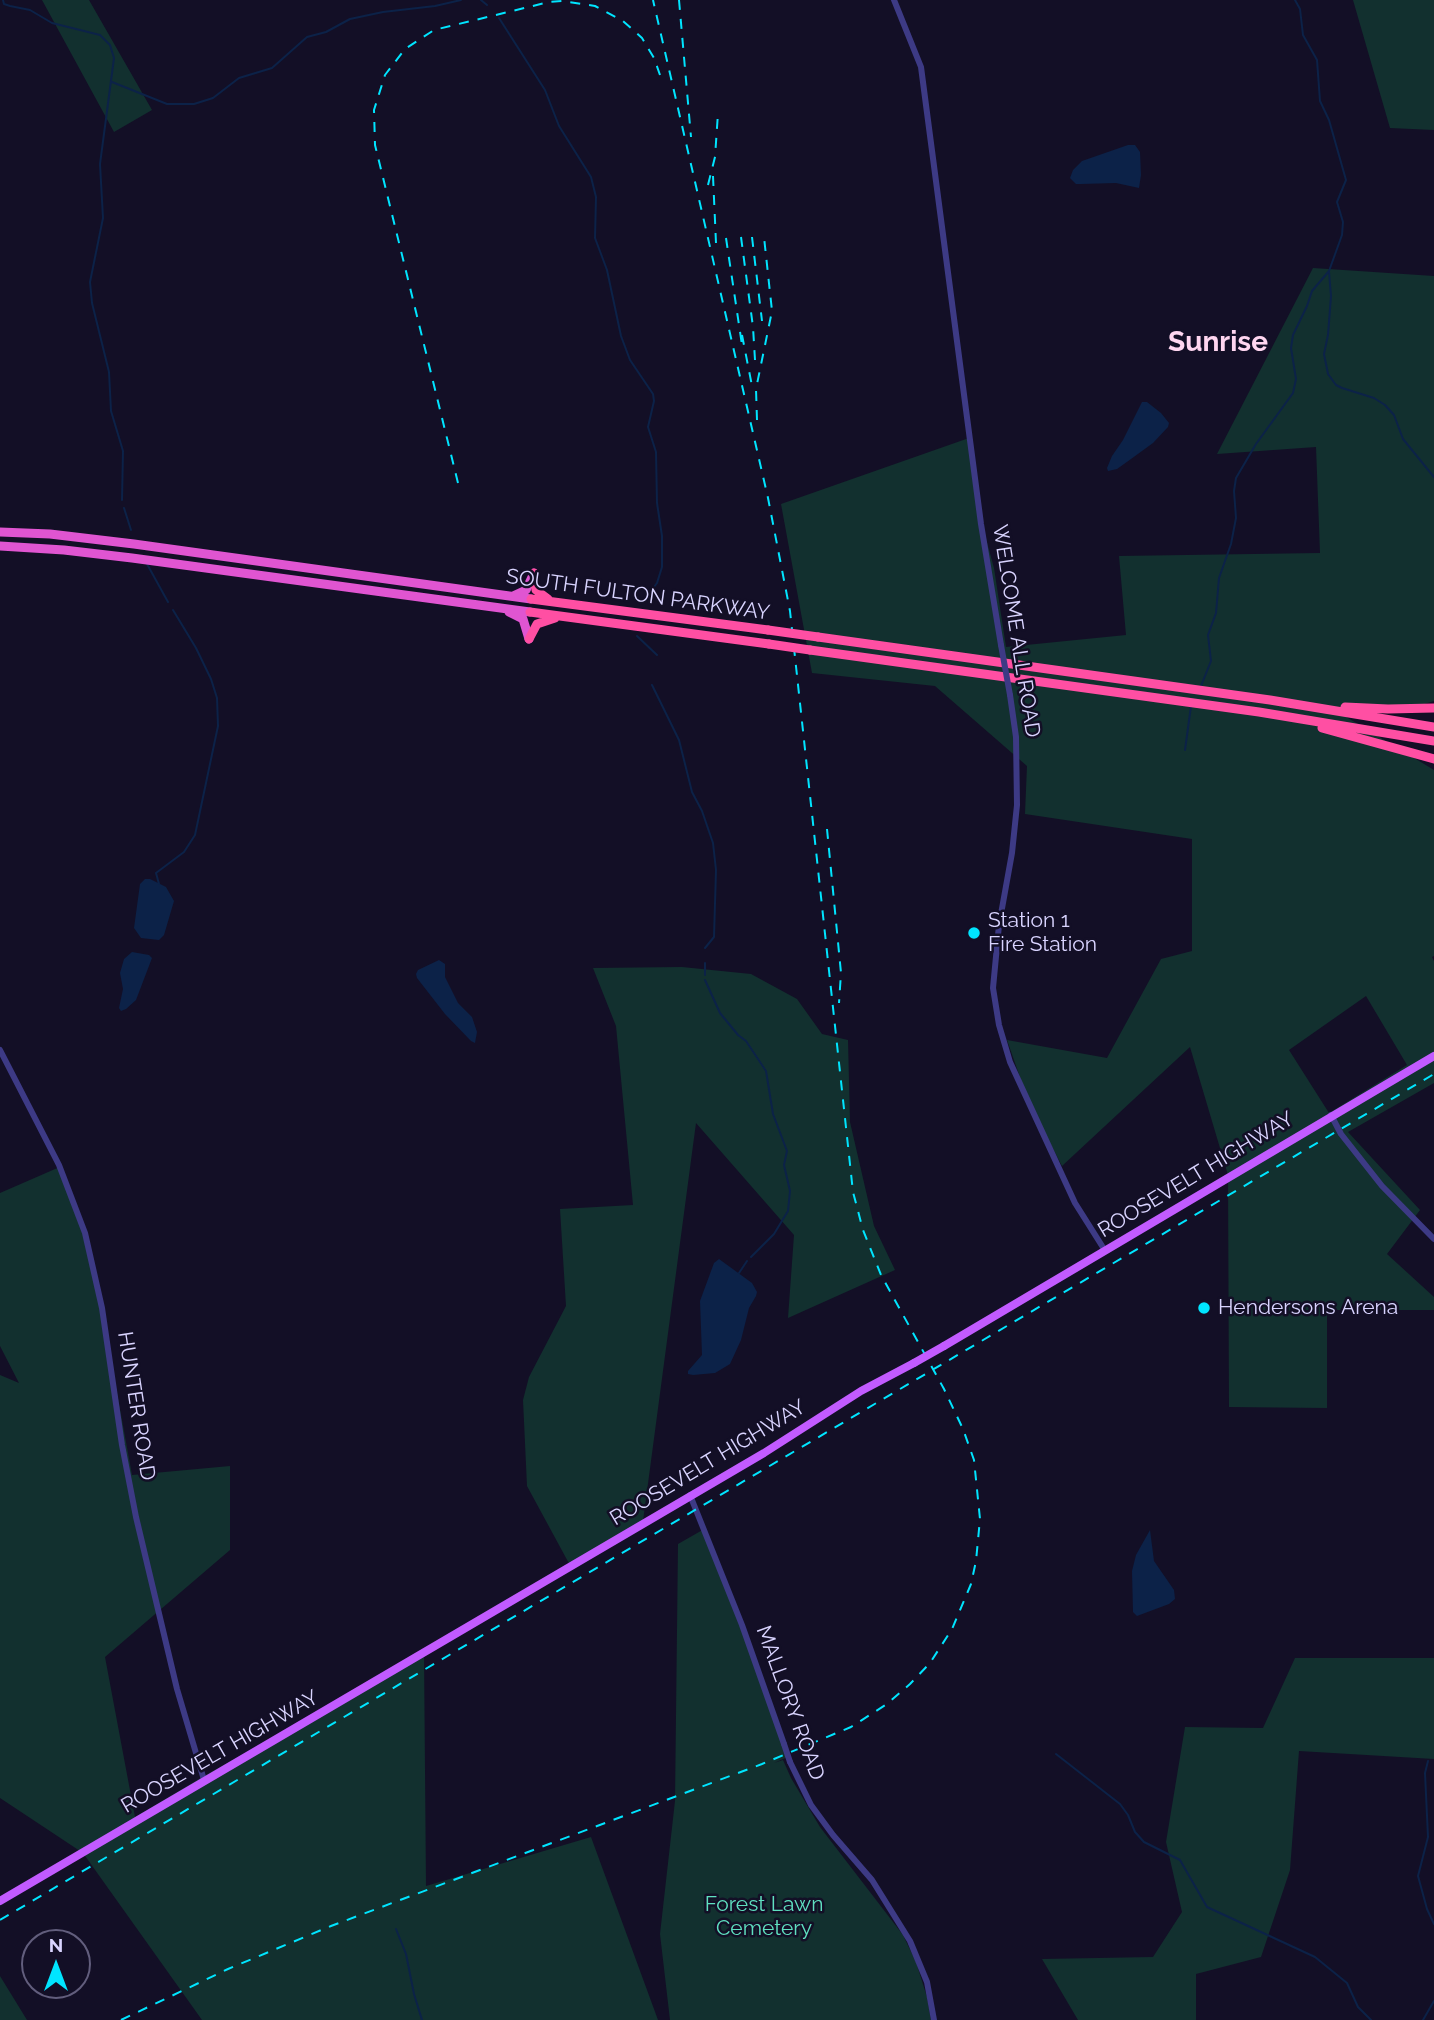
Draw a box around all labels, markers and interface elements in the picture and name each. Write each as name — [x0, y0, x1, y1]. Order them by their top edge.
district label: Sunrise — [1168, 326, 1268, 360]
street label: WELCOME ALL ROAD — [987, 523, 1045, 739]
street label: SOUTH FULTON PARKWAY — [504, 564, 772, 626]
place label: Station 1 Fire Station — [988, 908, 1097, 958]
marker: Station 1 Fire Station — [966, 925, 982, 941]
street label: ROOSEVELT HIGHWAY — [1093, 1107, 1299, 1243]
place label: Hendersons Arena — [1218, 1295, 1398, 1321]
marker: Hendersons Arena — [1196, 1300, 1212, 1316]
street label: HUNTER ROAD — [112, 1330, 160, 1482]
street label: ROOSEVELT HIGHWAY — [605, 1395, 811, 1531]
street label: MALLORY ROAD — [750, 1622, 830, 1784]
street label: ROOSEVELT HIGHWAY — [117, 1685, 323, 1819]
park label: Forest Lawn Cemetery — [705, 1892, 823, 1942]
north arrow — [21, 1929, 91, 1999]
text: N — [49, 1934, 63, 1956]

